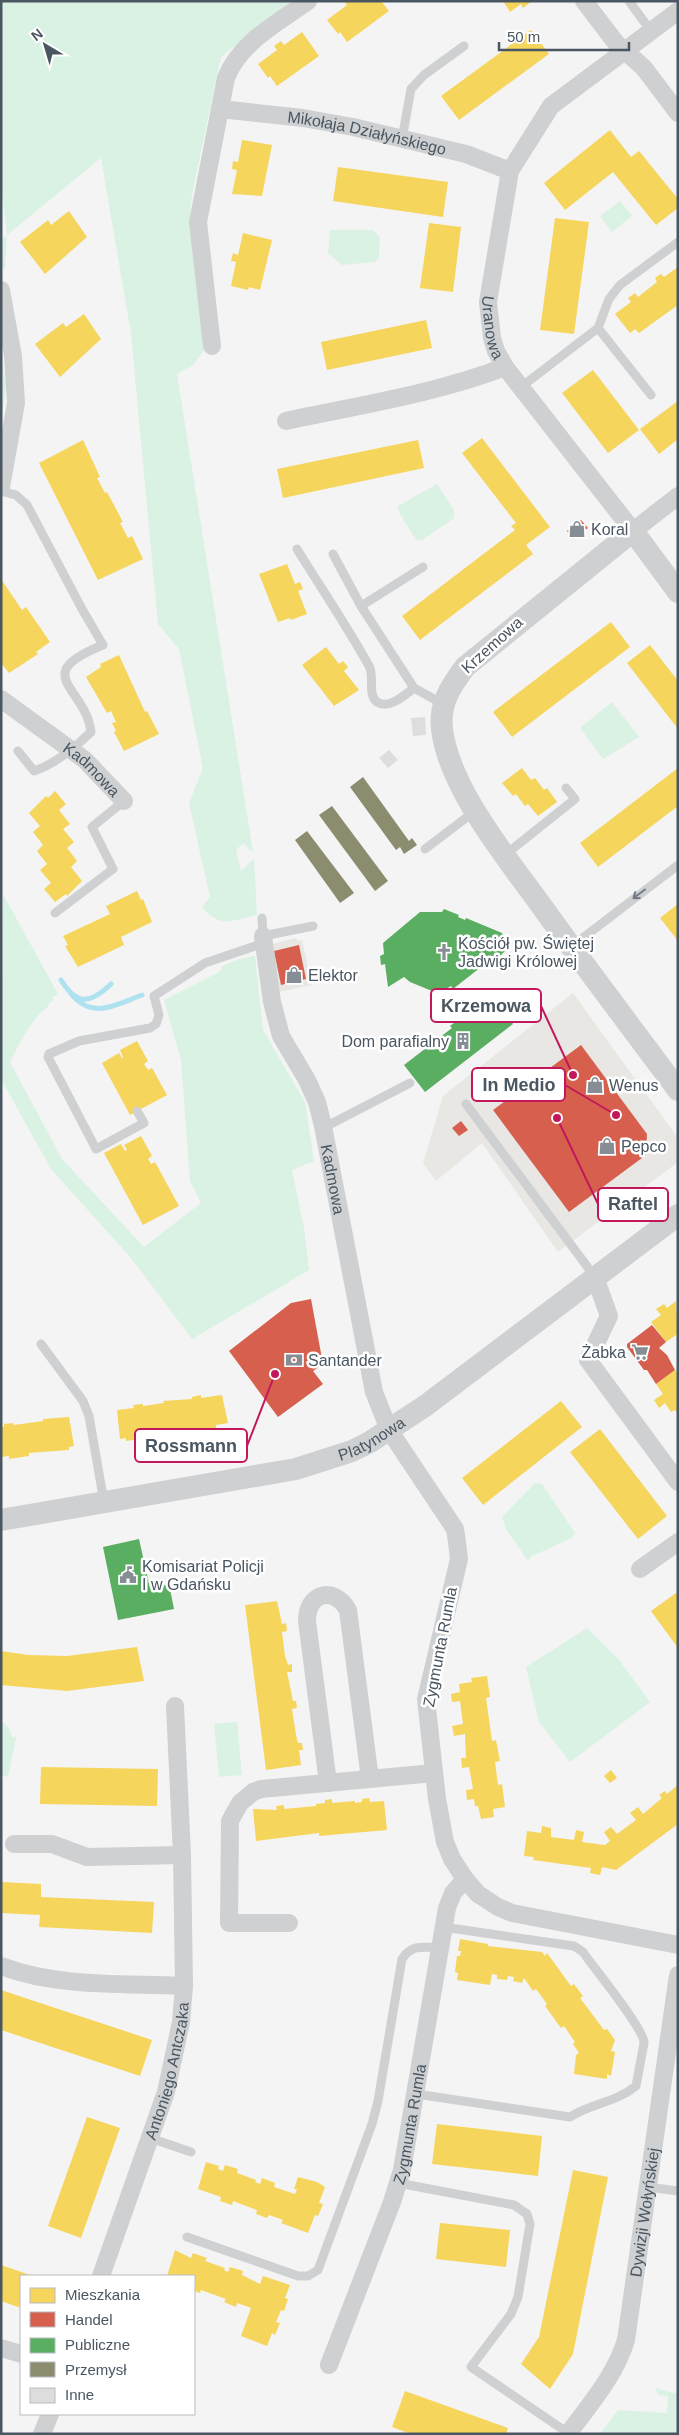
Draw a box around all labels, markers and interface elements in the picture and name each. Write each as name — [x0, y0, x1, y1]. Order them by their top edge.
north arrow — [20, 20, 70, 70]
scale bar — [499, 20, 629, 52]
text: N — [28, 25, 46, 44]
text: 50 m — [507, 28, 540, 45]
street label: Mikołaja Działyńskiego — [287, 108, 448, 158]
street label: Uranowa — [479, 294, 507, 362]
shop icon: Koral — [567, 519, 587, 539]
place label: Koral — [591, 521, 628, 538]
street label: Krzemowa — [458, 613, 526, 677]
street label: Kadmowa — [60, 739, 123, 800]
one-way arrow — [633, 889, 646, 900]
place label: Kościół pw. Świętej Jadwigi Królowej — [458, 934, 594, 970]
church icon: Kościół pw. Świętej Jadwigi Królowej — [434, 942, 454, 962]
shop icon: Elektor — [284, 965, 304, 985]
place label: Elektor — [308, 967, 358, 984]
callout: Krzemowa — [431, 989, 541, 1022]
text: Krzemowa — [441, 996, 532, 1016]
building icon: Dom parafialny — [453, 1031, 473, 1051]
place label: Dom parafialny — [341, 1033, 449, 1050]
callout: In Medio — [472, 1068, 565, 1101]
text: In Medio — [483, 1075, 556, 1095]
shop icon: Wenus — [585, 1075, 605, 1095]
place label: Wenus — [609, 1077, 659, 1094]
shop icon: Pepco — [597, 1136, 617, 1156]
place label: Pepco — [621, 1138, 666, 1155]
street label: Kadmowa — [318, 1143, 348, 1216]
callout: Raftel — [598, 1188, 668, 1221]
text: Raftel — [608, 1194, 658, 1214]
supermarket icon: Żabka — [630, 1342, 650, 1362]
place label: Żabka — [582, 1343, 626, 1361]
bank icon: Santander — [284, 1350, 304, 1370]
place label: Santander — [308, 1352, 383, 1369]
street label: Platynowa — [336, 1413, 408, 1463]
callout: Rossmann — [135, 1429, 247, 1462]
text: Rossmann — [145, 1436, 237, 1456]
place label: Komisariat Policji I w Gdańsku — [142, 1558, 264, 1593]
public building icon: Komisariat Policji I w Gdańsku — [118, 1565, 138, 1585]
street label: Zygmunta Rumla — [420, 1585, 460, 1708]
street label: Antoniego Antczaka — [141, 2001, 191, 2142]
street label: Zygmunta Rumla — [390, 2062, 429, 2186]
street label: Dywizji Wołyńskiej — [627, 2147, 662, 2278]
legend — [20, 2275, 195, 2415]
text: Mieszkania — [65, 2286, 141, 2303]
text: Handel — [65, 2311, 113, 2328]
text: Publiczne — [65, 2336, 130, 2353]
text: Przemysł — [65, 2361, 127, 2378]
text: Inne — [65, 2386, 94, 2403]

